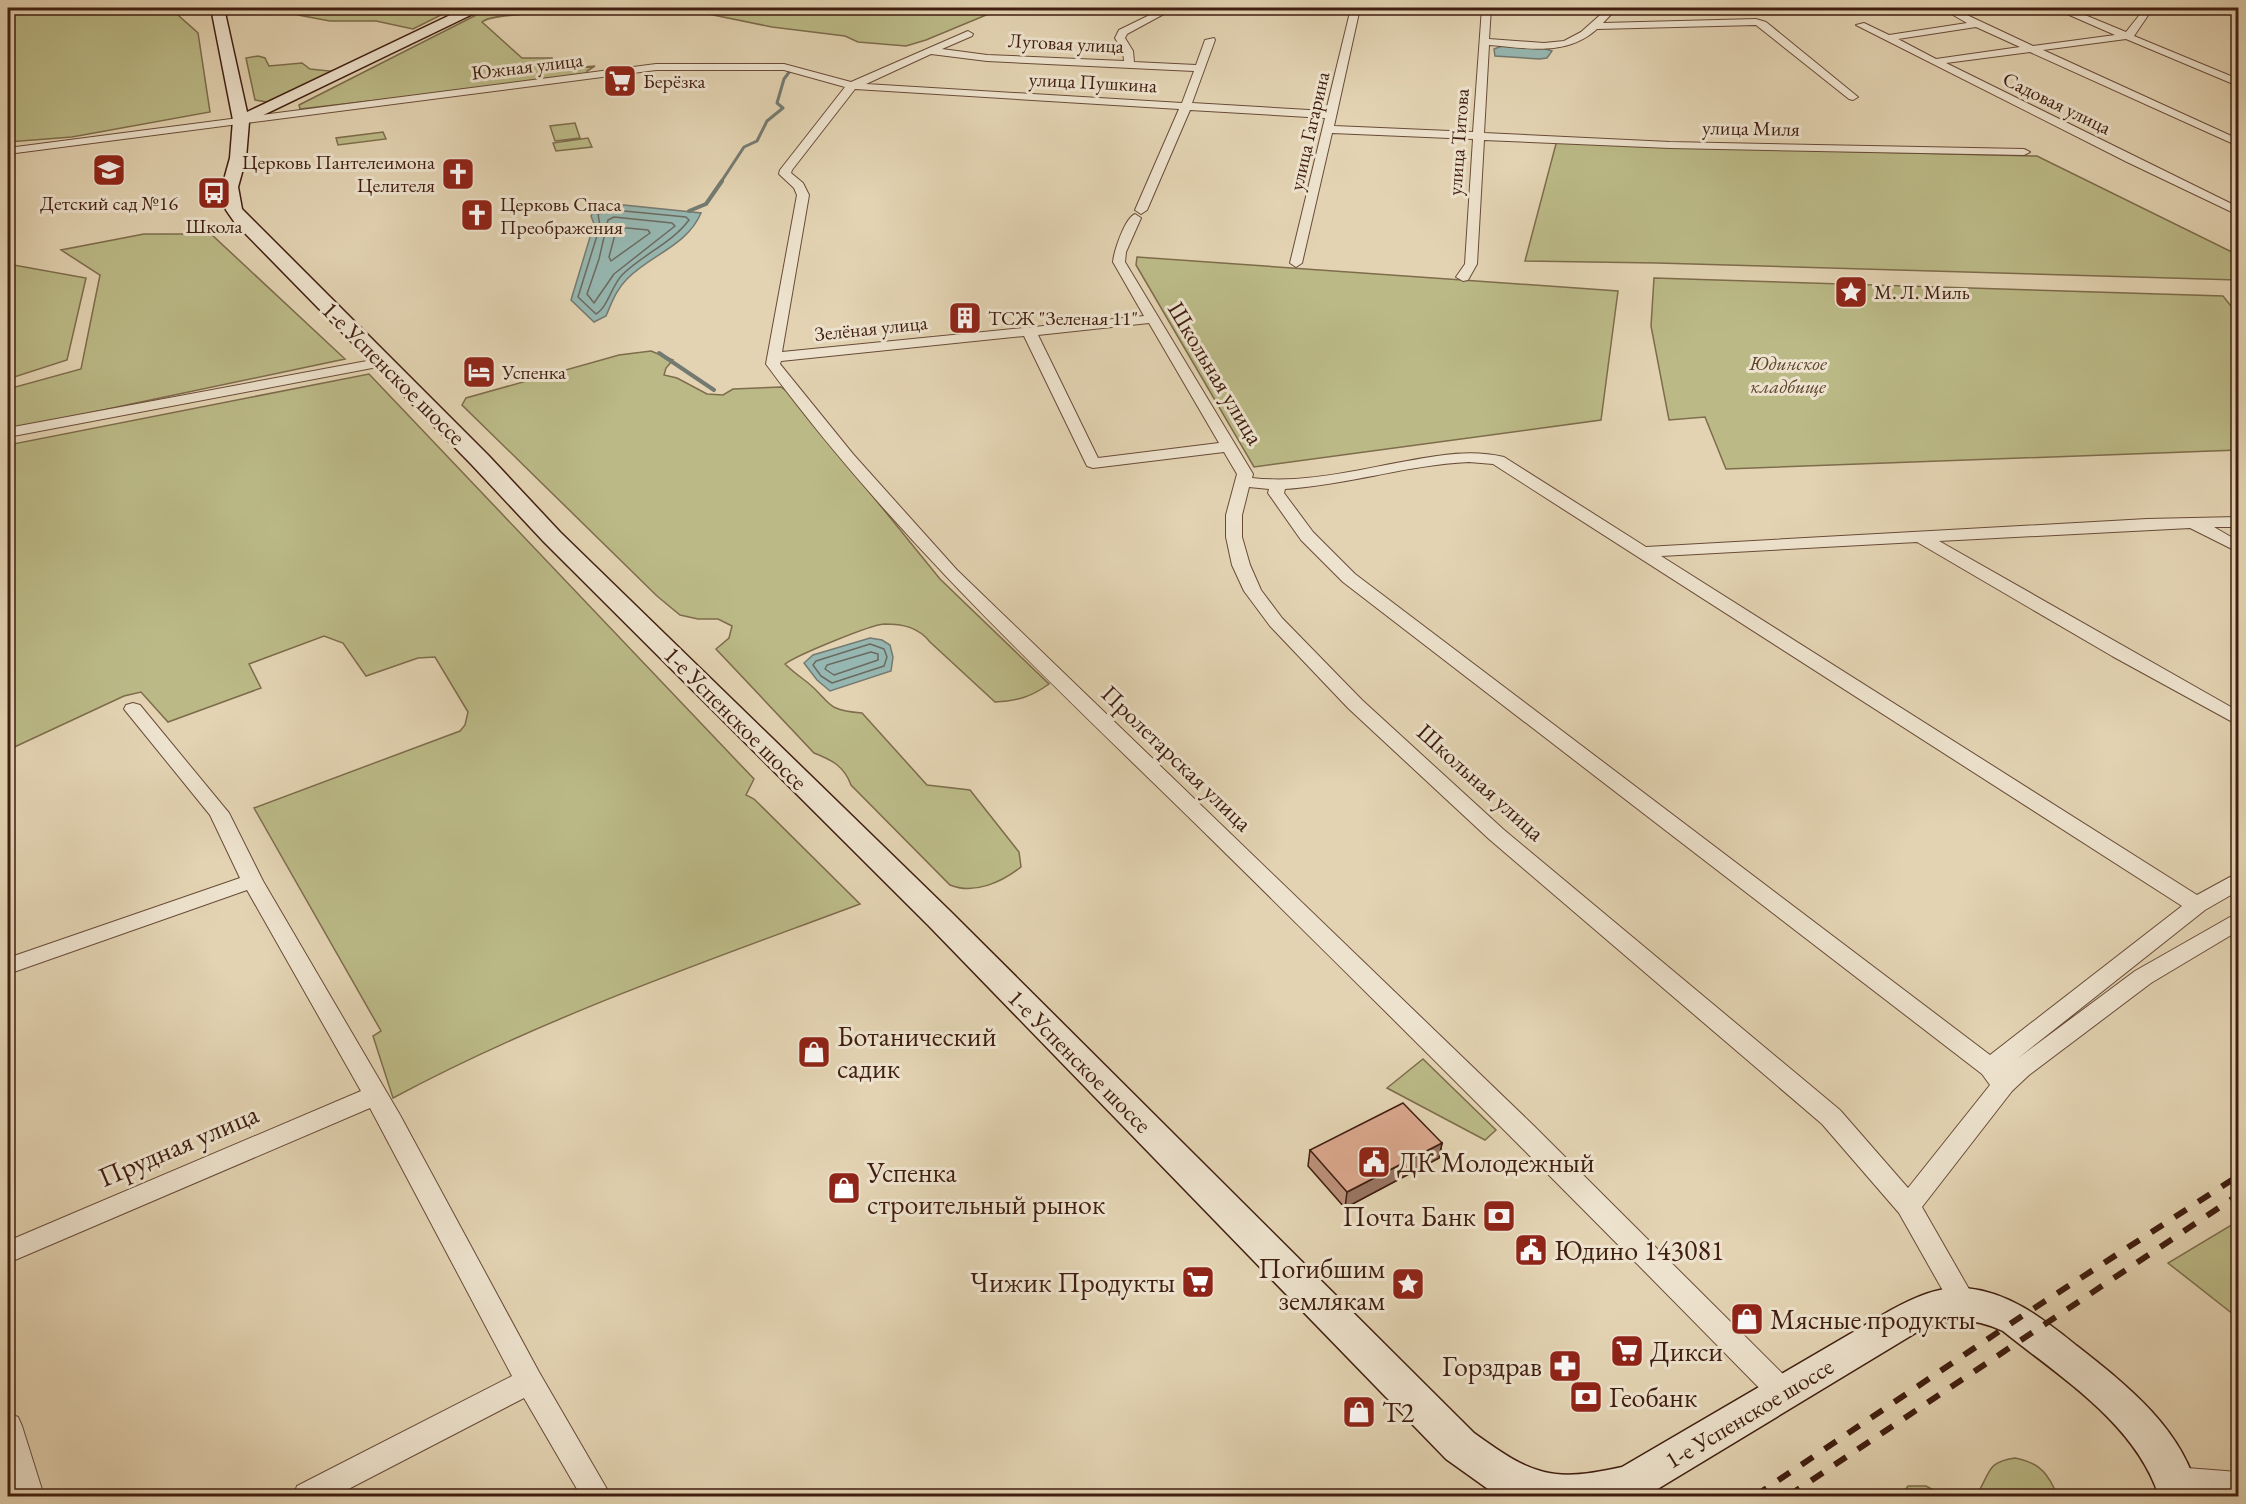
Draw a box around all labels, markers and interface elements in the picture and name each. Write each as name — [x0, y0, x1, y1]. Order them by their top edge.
street label: Луговая улица — [1007, 27, 1125, 59]
street label: Южная улица — [470, 46, 584, 86]
supermarket icon: Берёзка — [602, 63, 638, 99]
street label: улица Пушкина — [1028, 66, 1158, 98]
street label: Садовая улица — [1999, 66, 2115, 140]
place label: Берёзка — [643, 68, 706, 94]
street label: улица Гагарина — [1283, 69, 1335, 193]
street label: улица Титова — [1441, 88, 1475, 196]
street label: улица Миля — [1702, 114, 1800, 142]
place label: Церковь Пантелеимона Целителя — [242, 149, 435, 198]
school or university icon: Детский сад №16 — [91, 152, 127, 188]
church icon: Церковь Пантелеимона Целителя — [440, 156, 476, 192]
bus stop icon: Школа — [196, 175, 232, 211]
place label: Детский сад №16 — [40, 190, 178, 216]
place label: Церковь Спаса Преображения — [500, 191, 623, 240]
church icon: Церковь Спаса Преображения — [459, 197, 495, 233]
place label: Школа — [186, 213, 242, 239]
place icon: М. Л. Миль — [1833, 274, 1869, 310]
place label: М. Л. Миль — [1874, 279, 1970, 305]
street label: 1-е Успенское шоссе — [315, 294, 473, 452]
street label: Школьная улица — [1161, 296, 1271, 451]
building icon: ТСЖ "Зеленая 11" — [947, 300, 983, 336]
place label: ТСЖ "Зеленая 11" — [988, 305, 1138, 331]
street label: Зелёная улица — [813, 309, 929, 347]
park label: Юдинское кладбище — [1748, 350, 1827, 399]
hotel icon: Успенка — [461, 354, 497, 390]
place label: Успенка — [501, 359, 566, 385]
street label: 1-е Успенское шоссе — [657, 639, 815, 797]
street label: Пролетарская улица — [1095, 678, 1259, 838]
street label: Школьная улица — [1411, 716, 1552, 848]
street label: 1-е Успенское шоссе — [1001, 982, 1159, 1140]
place label: Ботанический садик — [837, 1018, 997, 1086]
shop icon: Ботанический садик — [796, 1034, 832, 1070]
street label: Прудная улица — [92, 1095, 264, 1195]
public building icon: ДК Молодежный — [1356, 1144, 1392, 1180]
place label: ДК Молодежный — [1397, 1144, 1595, 1180]
place label: Успенка строительный рынок — [866, 1154, 1105, 1222]
shop icon: Успенка строительный рынок — [826, 1170, 862, 1206]
place label: Почта Банк — [1343, 1198, 1476, 1234]
bank icon: Почта Банк — [1481, 1198, 1517, 1234]
public building icon: Юдино 143081 — [1513, 1232, 1549, 1268]
place label: Юдино 143081 — [1554, 1232, 1724, 1268]
place label: Погибшим землякам — [1258, 1250, 1385, 1318]
place label: Чижик Продукты — [970, 1264, 1175, 1300]
supermarket icon: Чижик Продукты — [1180, 1264, 1216, 1300]
place icon: Погибшим землякам — [1390, 1266, 1426, 1302]
shop icon: Мясные продукты — [1729, 1301, 1765, 1337]
place label: Мясные продукты — [1770, 1301, 1976, 1337]
supermarket icon: Дикси — [1609, 1333, 1645, 1369]
place label: Дикси — [1650, 1333, 1723, 1369]
place label: Горздрав — [1442, 1348, 1542, 1384]
pharmacy icon: Горздрав — [1547, 1348, 1583, 1384]
street label: 1-е Успенское шоссе — [1659, 1350, 1839, 1476]
bank icon: Геобанк — [1568, 1379, 1604, 1415]
place label: Геобанк — [1609, 1379, 1697, 1415]
shop icon: T2 — [1341, 1394, 1377, 1430]
place label: T2 — [1382, 1394, 1415, 1430]

